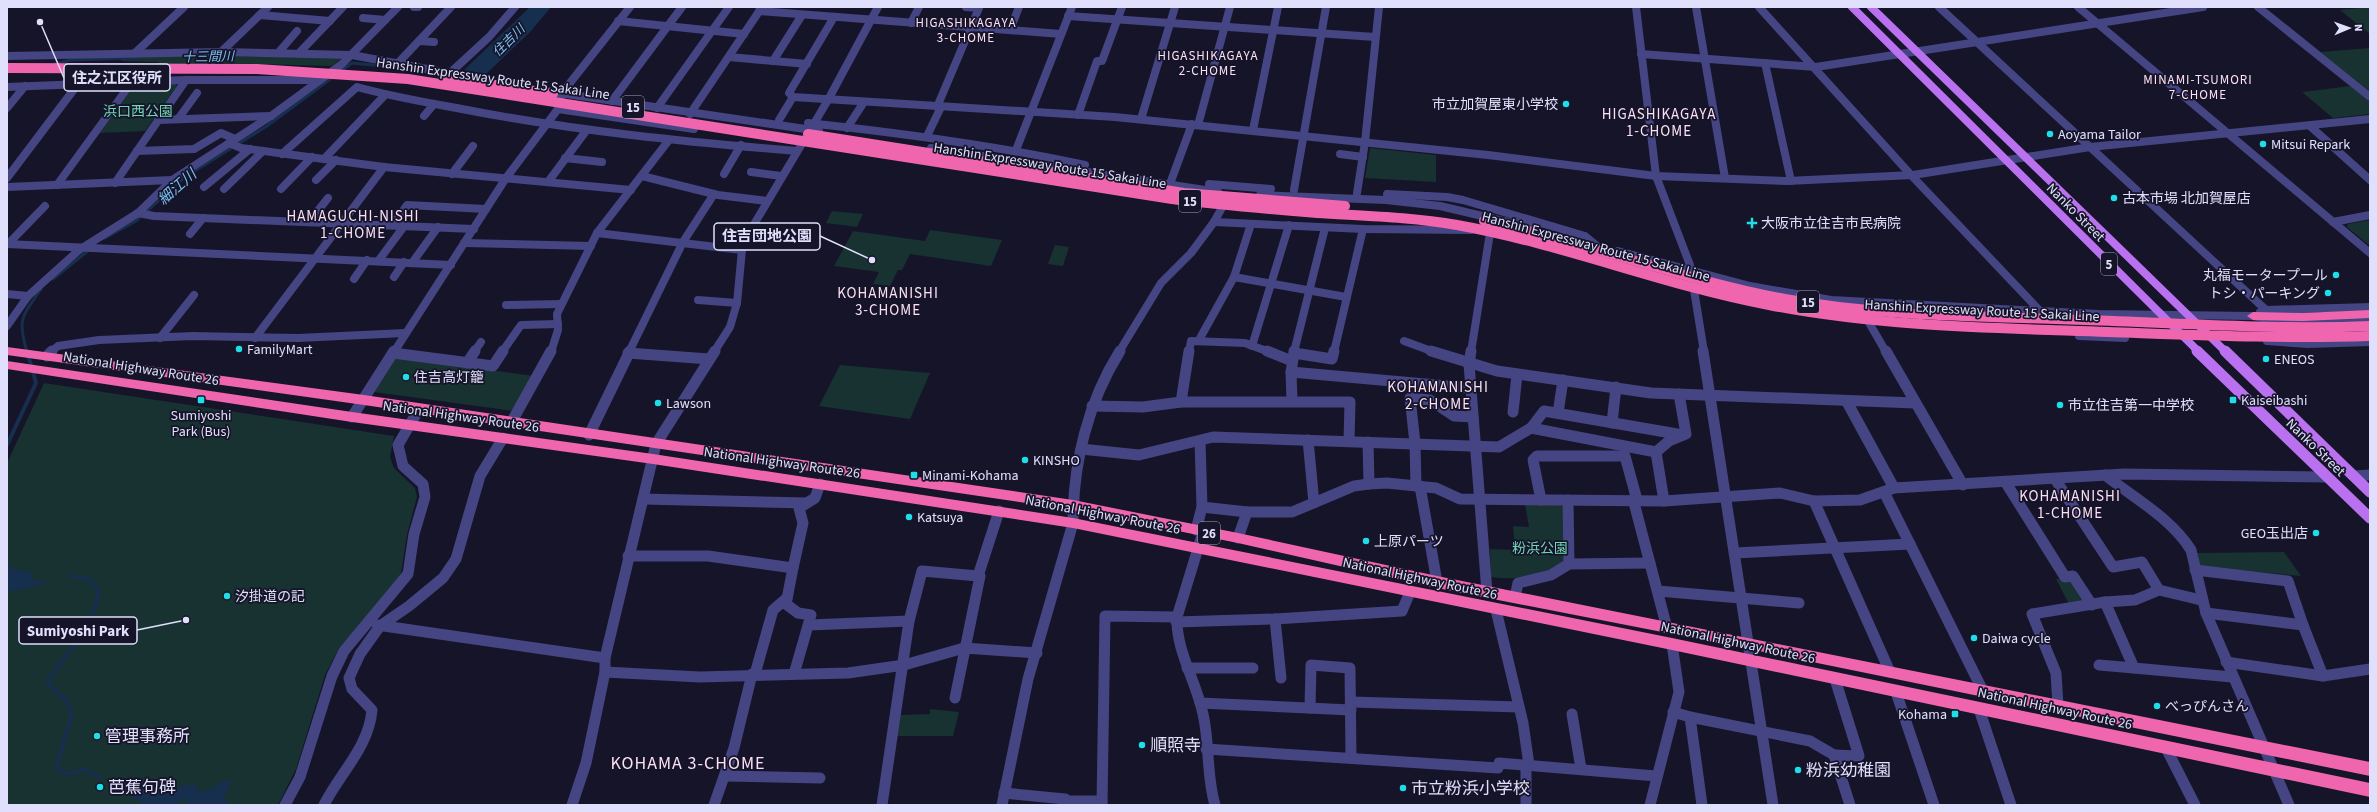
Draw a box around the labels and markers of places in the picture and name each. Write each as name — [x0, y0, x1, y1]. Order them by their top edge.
callout: 住之江区役所 — [64, 64, 170, 91]
place label: 市立加賀屋東小学校 — [1432, 95, 1558, 115]
marker: 市立加賀屋東小学校 — [1561, 99, 1571, 109]
place label: Aoyama Tailor — [2058, 125, 2141, 145]
marker: Aoyama Tailor — [2045, 129, 2055, 139]
place label: Mitsui Repark — [2271, 135, 2350, 155]
marker: Mitsui Repark — [2258, 139, 2268, 149]
place label: 古本市場 北加賀屋店 — [2122, 189, 2251, 209]
marker: 古本市場 北加賀屋店 — [2109, 193, 2119, 203]
place label: 大阪市立住吉市民病院 — [1761, 214, 1901, 234]
marker: 大阪市立住吉市民病院 — [1746, 217, 1758, 229]
callout: 住吉団地公園 — [714, 223, 820, 250]
place label: 丸福モータープール — [2203, 266, 2328, 286]
marker: 丸福モータープール — [2331, 270, 2341, 280]
place label: トシ・パーキング — [2208, 284, 2320, 304]
marker: トシ・パーキング — [2323, 288, 2333, 298]
place label: FamilyMart — [247, 340, 313, 360]
marker: FamilyMart — [234, 344, 244, 354]
place label: ENEOS — [2274, 350, 2315, 370]
marker: ENEOS — [2261, 354, 2271, 364]
place label: 住吉高灯籠 — [414, 368, 484, 388]
marker: 住吉高灯籠 — [401, 372, 411, 382]
place label: Kaiseibashi — [2241, 391, 2307, 411]
place label: Lawson — [666, 394, 711, 414]
marker: Sumiyoshi Park (Bus) — [196, 395, 206, 405]
marker: Kaiseibashi — [2228, 395, 2238, 405]
place label: 市立住吉第一中学校 — [2068, 396, 2194, 416]
marker: Lawson — [653, 398, 663, 408]
marker: 市立住吉第一中学校 — [2055, 400, 2065, 410]
place label: Sumiyoshi Park (Bus) — [170, 406, 232, 442]
place label: KINSHO — [1033, 451, 1080, 471]
marker: KINSHO — [1020, 455, 1030, 465]
place label: Minami-Kohama — [922, 466, 1019, 486]
marker: Minami-Kohama — [909, 470, 919, 480]
place label: Katsuya — [917, 508, 963, 528]
marker: Katsuya — [904, 512, 914, 522]
place label: GEO玉出店 — [2241, 524, 2308, 544]
marker: GEO玉出店 — [2311, 528, 2321, 538]
place label: 上原パーツ — [1374, 532, 1444, 552]
marker: 上原パーツ — [1361, 536, 1371, 546]
place label: 汐掛道の記 — [235, 587, 305, 607]
marker: 汐掛道の記 — [222, 591, 232, 601]
callout: Sumiyoshi Park — [19, 617, 137, 644]
place label: Daiwa cycle — [1982, 629, 2051, 649]
marker: Daiwa cycle — [1969, 633, 1979, 643]
place label: べっぴんさん — [2165, 697, 2249, 717]
marker: べっぴんさん — [2152, 701, 2162, 711]
place label: Kohama — [1898, 705, 1947, 725]
marker: Kohama — [1950, 709, 1960, 719]
place label: 管理事務所 — [105, 725, 190, 749]
marker: 管理事務所 — [92, 731, 102, 741]
place label: 順照寺 — [1150, 734, 1201, 758]
marker: 順照寺 — [1137, 740, 1147, 750]
place label: 粉浜幼稚園 — [1806, 759, 1891, 783]
marker: 粉浜幼稚園 — [1793, 765, 1803, 775]
place label: 芭蕉句碑 — [108, 776, 176, 800]
place label: 市立粉浜小学校 — [1411, 777, 1530, 801]
marker: 芭蕉句碑 — [95, 782, 105, 792]
marker: 市立粉浜小学校 — [1398, 783, 1408, 793]

